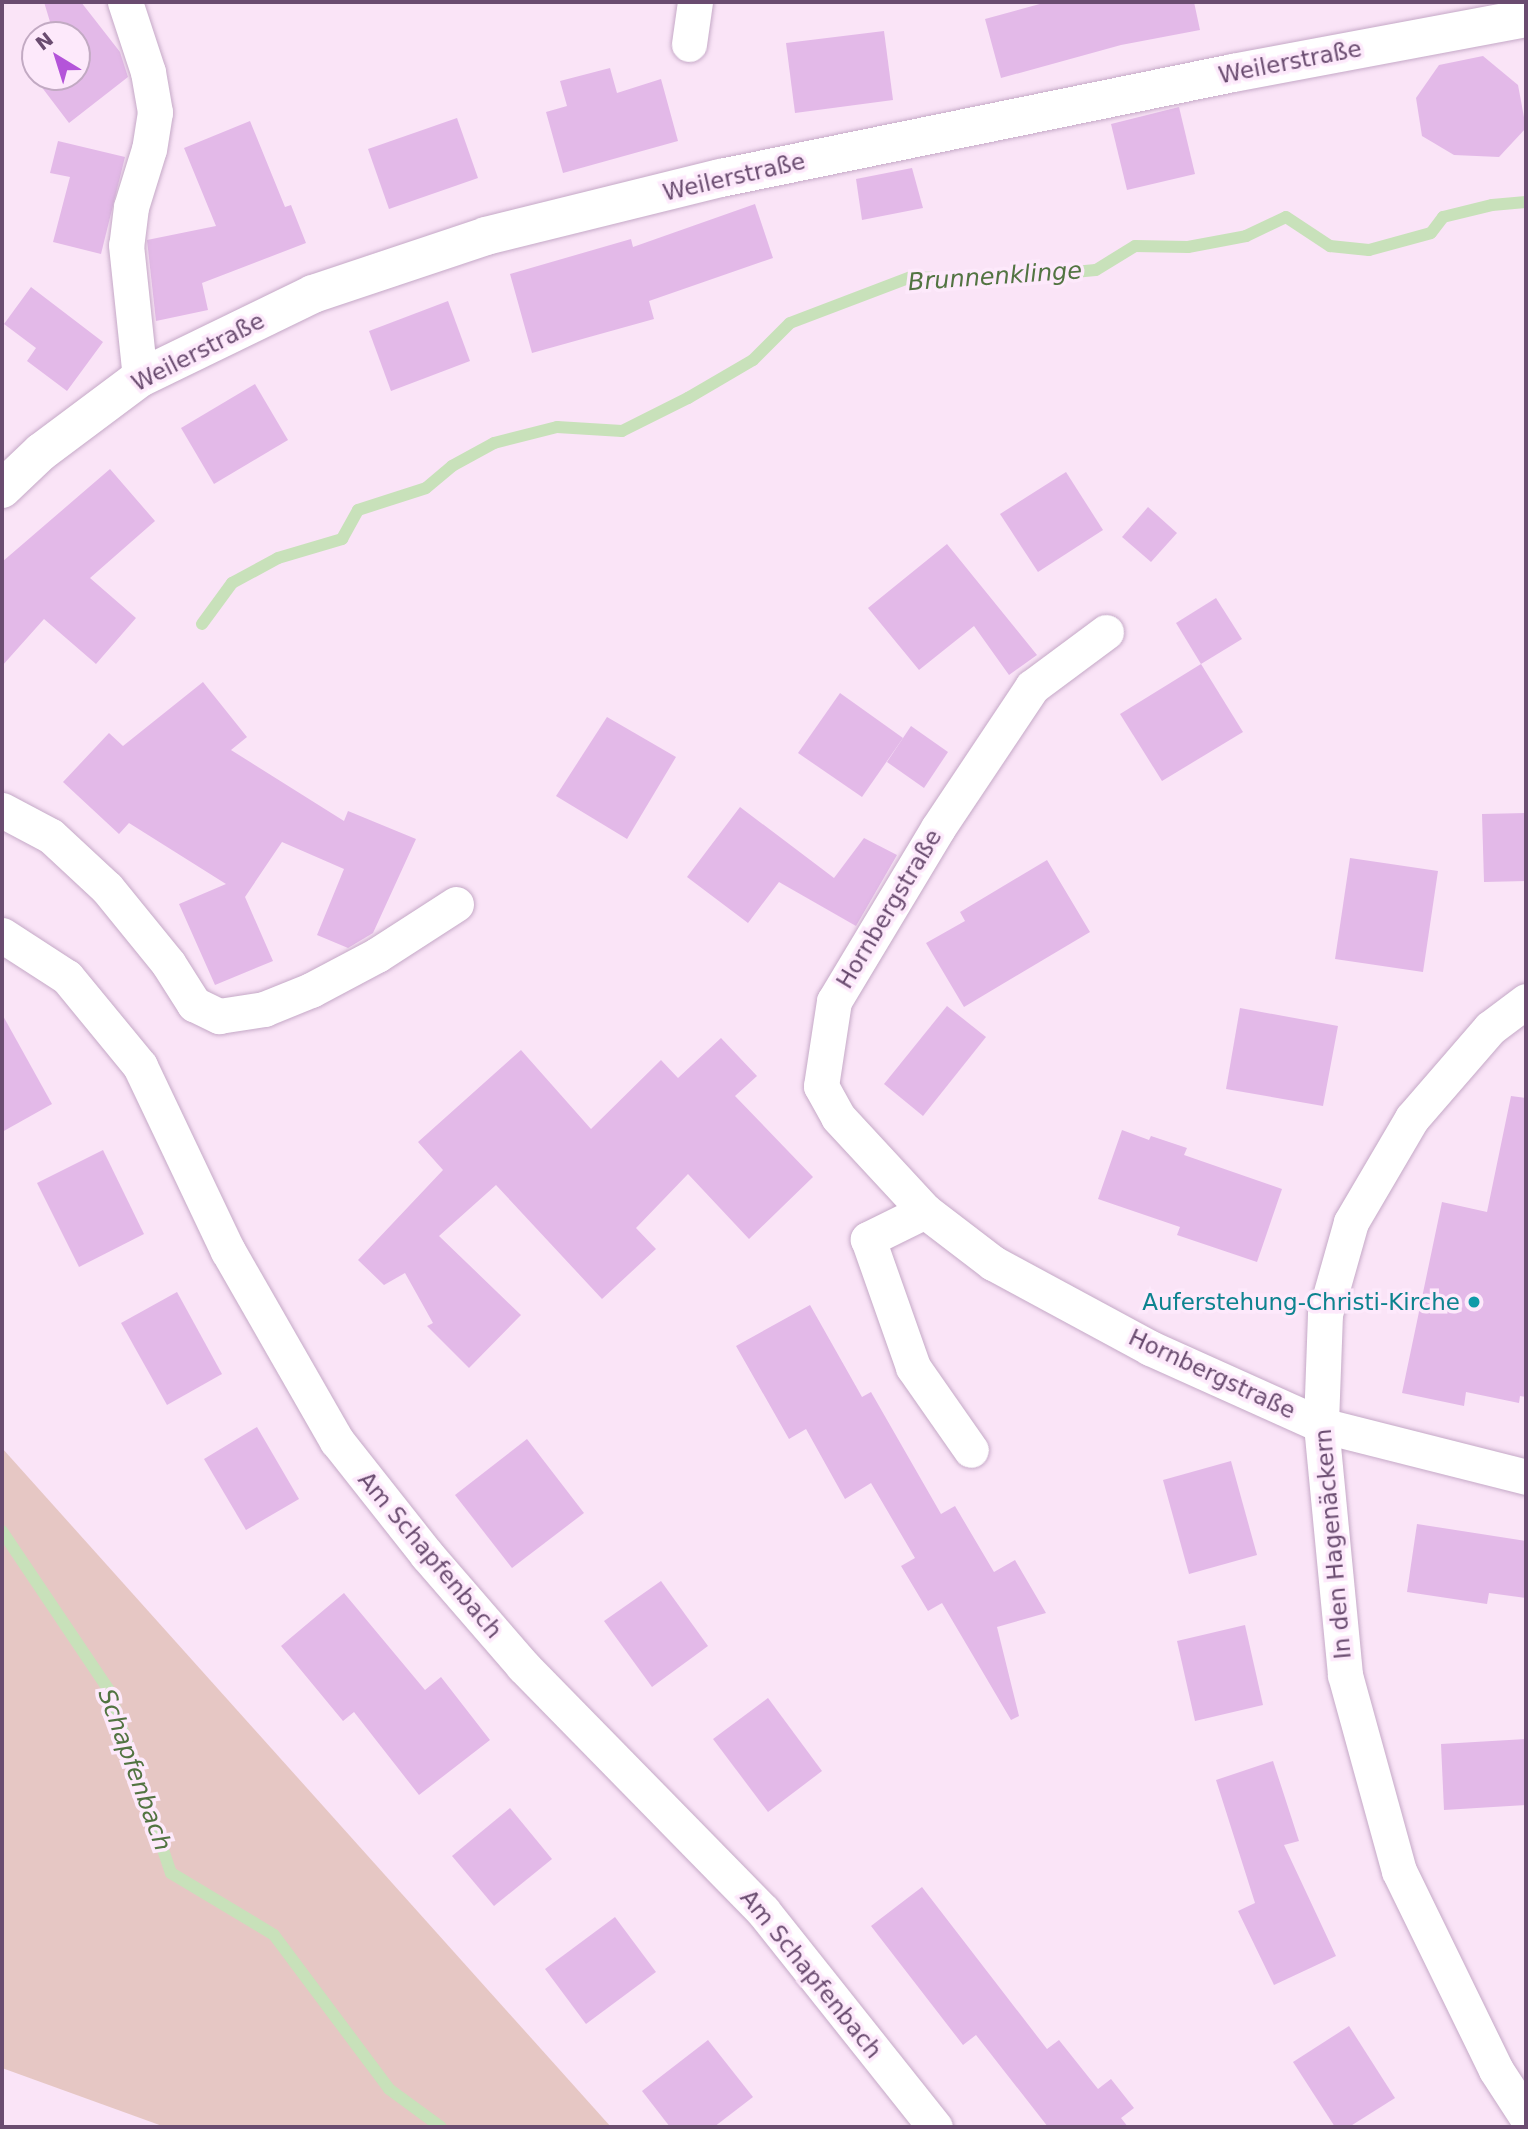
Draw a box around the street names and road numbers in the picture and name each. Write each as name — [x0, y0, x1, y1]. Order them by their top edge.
street label: Weilerstraße — [1216, 35, 1364, 89]
street label: Weilerstraße — [660, 147, 808, 207]
street label: Weilerstraße — [127, 307, 269, 397]
street label: Hornbergstraße — [831, 824, 947, 994]
street label: Hornbergstraße — [1124, 1323, 1300, 1425]
street label: In den Hagenäckern — [1309, 1428, 1357, 1660]
street label: Am Schapfenbach — [352, 1466, 508, 1644]
street label: Am Schapfenbach — [735, 1884, 887, 2064]

